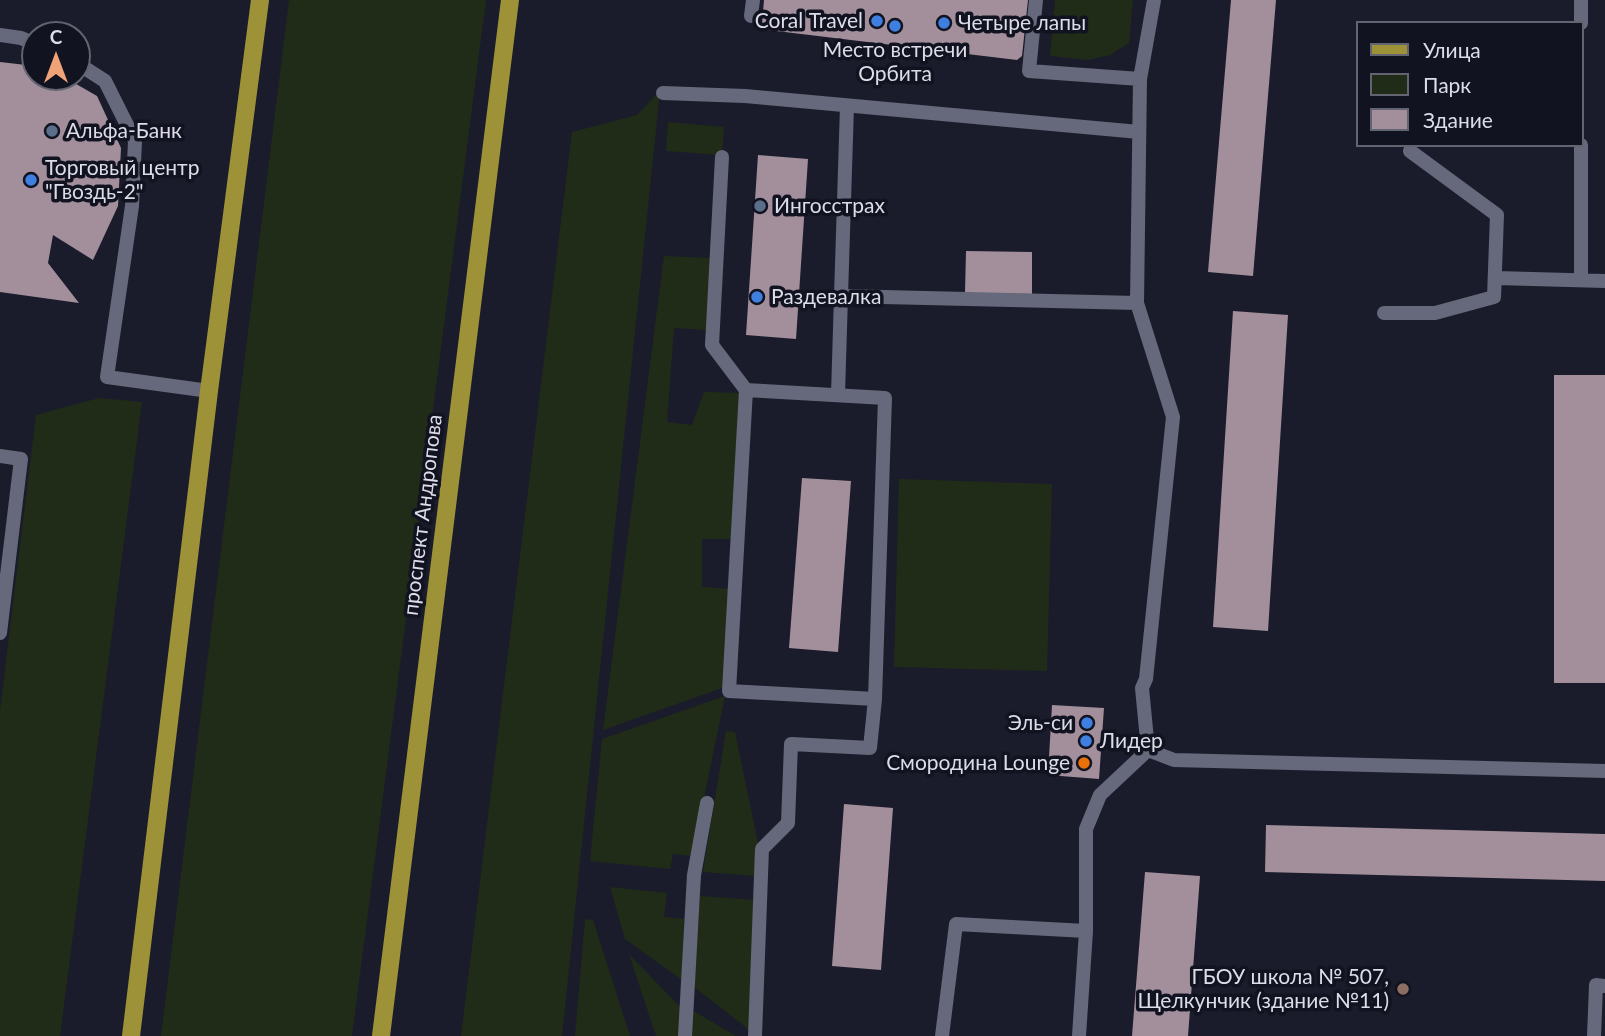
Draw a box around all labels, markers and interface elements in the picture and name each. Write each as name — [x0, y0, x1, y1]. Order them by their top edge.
place label: Coral Travel — [755, 8, 863, 34]
place label: Четыре лапы — [958, 10, 1086, 36]
marker: Coral Travel — [869, 13, 885, 29]
marker: Четыре лапы — [936, 15, 952, 31]
marker: Место встречи Орбита — [887, 18, 903, 34]
north arrow — [21, 21, 91, 91]
legend — [1356, 21, 1584, 147]
text: С — [50, 25, 62, 48]
place label: Место встречи Орбита — [823, 37, 967, 87]
text: Улица — [1423, 37, 1481, 62]
text: Парк — [1423, 72, 1471, 97]
text: Здание — [1423, 107, 1493, 132]
place label: Альфа-Банк — [66, 118, 182, 144]
marker: Альфа-Банк — [44, 123, 60, 139]
place label: Торговый центр "Гвоздь-2" — [45, 155, 199, 205]
marker: Торговый центр "Гвоздь-2" — [23, 172, 39, 188]
place label: Ингосстрах — [774, 193, 885, 219]
marker: Ингосстрах — [752, 198, 768, 214]
place label: Раздевалка — [771, 284, 881, 310]
marker: Раздевалка — [749, 289, 765, 305]
street label: проспект Андропова — [398, 413, 448, 617]
place label: Эль-си — [1008, 710, 1073, 736]
marker: Эль-си — [1079, 715, 1095, 731]
place label: Лидер — [1100, 728, 1163, 754]
marker: Лидер — [1078, 733, 1094, 749]
place label: Смородина Lounge — [886, 750, 1070, 776]
marker: Смородина Lounge — [1076, 755, 1092, 771]
place label: ГБОУ школа № 507, Щелкунчик (здание №11) — [1137, 964, 1389, 1014]
marker: ГБОУ школа № 507, Щелкунчик (здание №11) — [1395, 981, 1411, 997]

